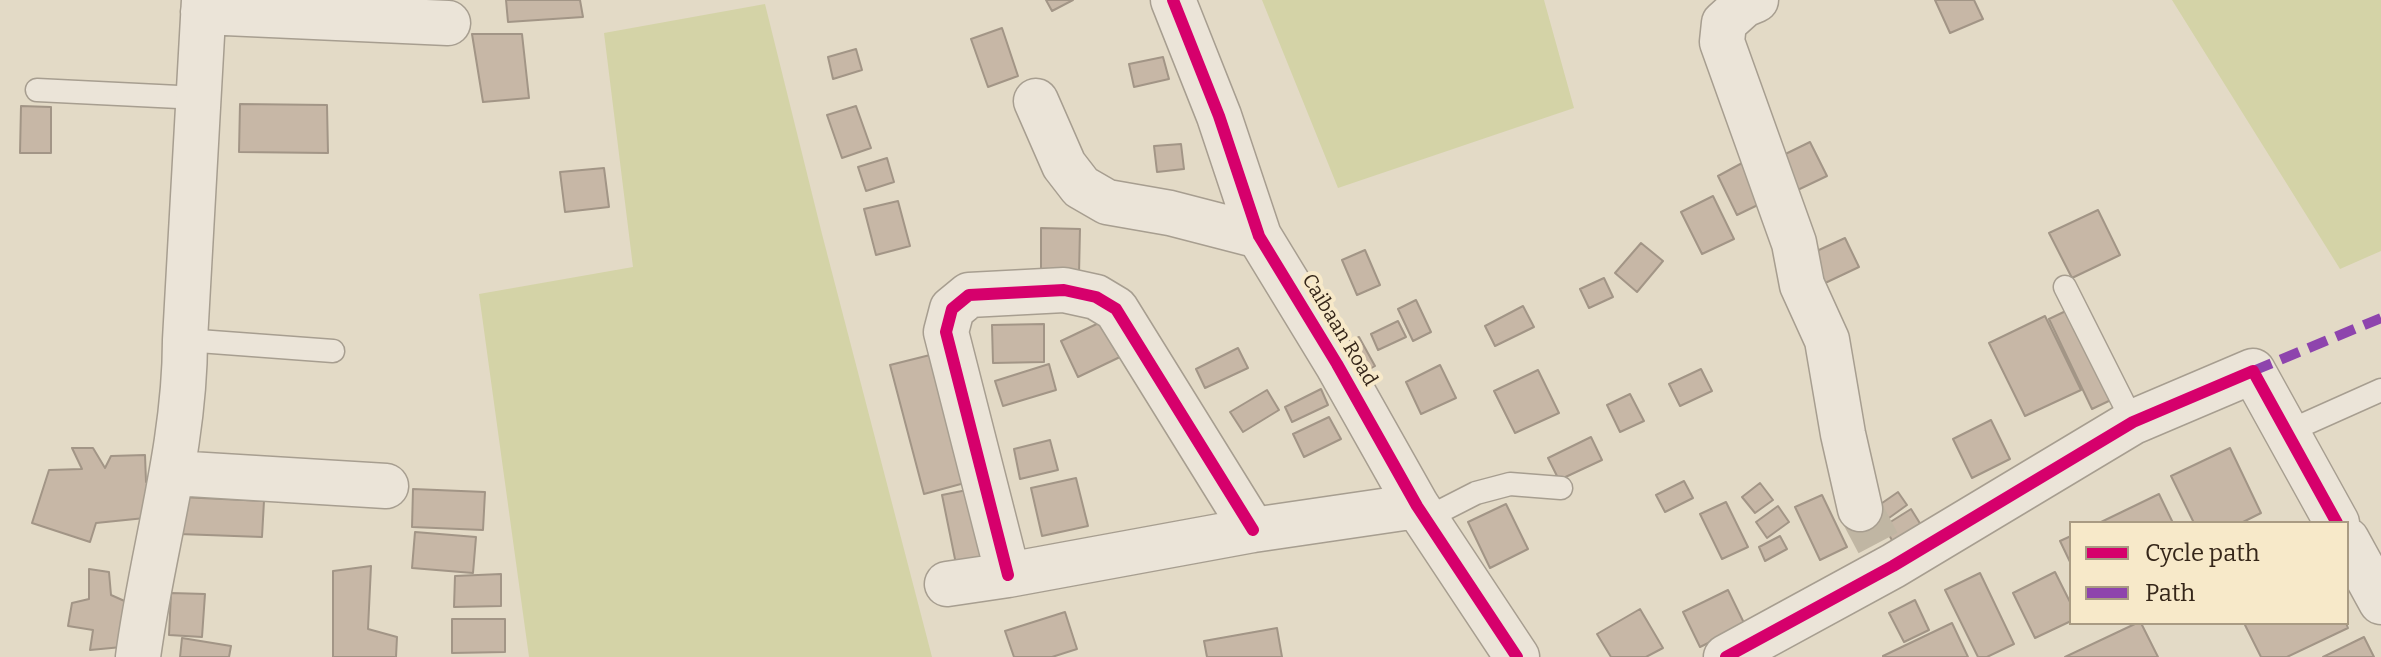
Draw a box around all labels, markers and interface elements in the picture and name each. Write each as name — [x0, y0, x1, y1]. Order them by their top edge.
street label: Caibaan Road — [1296, 270, 1382, 390]
legend — [2069, 521, 2349, 625]
text: Cycle path — [2145, 539, 2260, 567]
text: Path — [2145, 579, 2195, 607]

